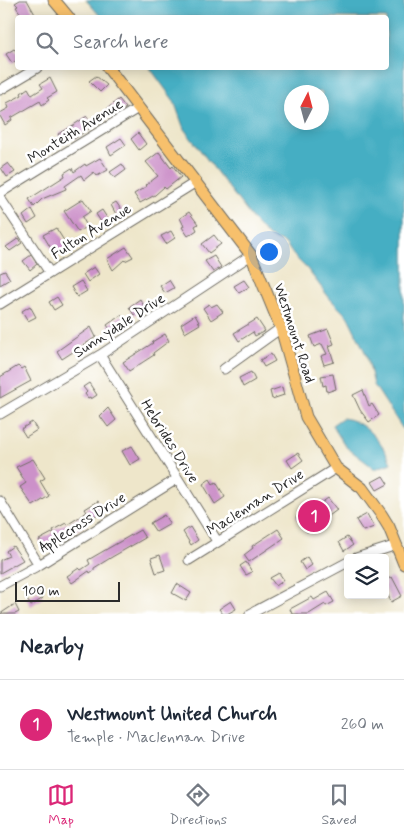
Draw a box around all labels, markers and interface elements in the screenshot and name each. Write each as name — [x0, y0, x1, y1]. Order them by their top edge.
search box — [15, 15, 389, 70]
icon: search — [33, 29, 61, 57]
text: Search here — [73, 30, 169, 55]
north arrow — [284, 85, 329, 130]
street label: Monteith Avenue — [24, 94, 127, 169]
street label: Fulton Avenue — [48, 199, 136, 264]
your location — [256, 239, 282, 265]
street label: Westmount Road — [268, 281, 320, 386]
street label: Sunnydale Drive — [70, 289, 169, 363]
street label: Hebrides Drive — [135, 396, 203, 487]
street label: Maclennan Drive — [203, 465, 308, 541]
street label: Applecross Drive — [35, 488, 131, 558]
pin: 1 — [298, 497, 330, 535]
map controls — [344, 554, 389, 599]
button: layers — [344, 554, 389, 599]
scale bar — [15, 579, 120, 602]
text: 100 m — [22, 582, 60, 600]
text: Nearby — [20, 633, 84, 661]
text: Westmount United Church — [67, 702, 277, 727]
text: 1 — [32, 714, 40, 735]
text: 260 m — [341, 714, 384, 735]
text: Temple · Maclennan Drive — [67, 727, 245, 748]
tab: Map — [47, 781, 75, 829]
tab: Directions — [170, 781, 227, 829]
tab: Saved — [321, 781, 357, 829]

